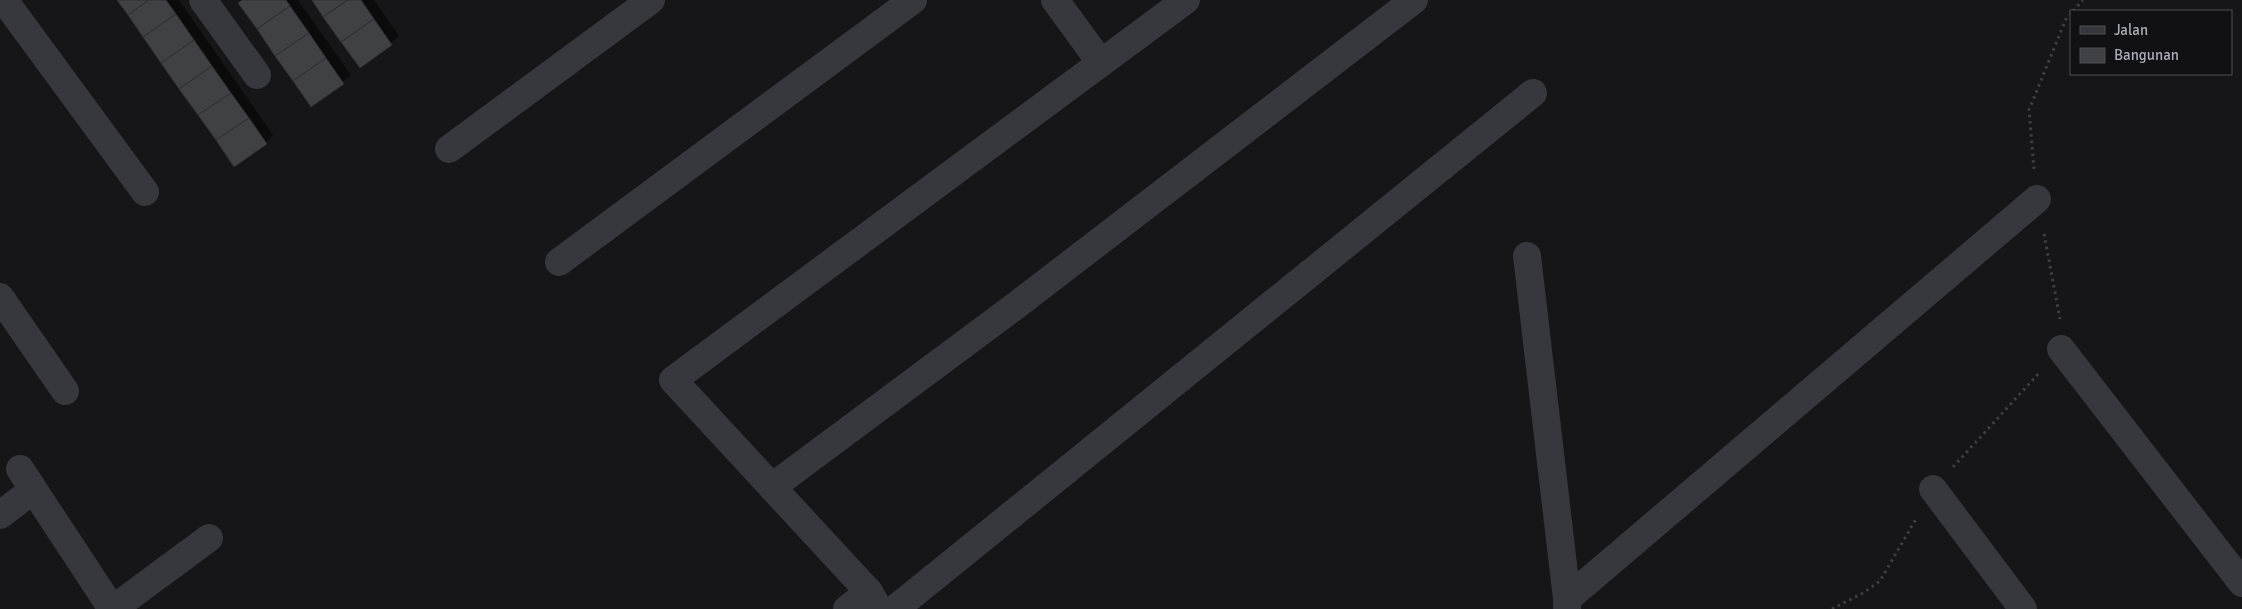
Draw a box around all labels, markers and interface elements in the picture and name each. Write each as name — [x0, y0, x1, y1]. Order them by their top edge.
legend — [2070, 10, 2232, 75]
text: Jalan — [2114, 21, 2148, 39]
text: Bangunan — [2114, 46, 2179, 64]

